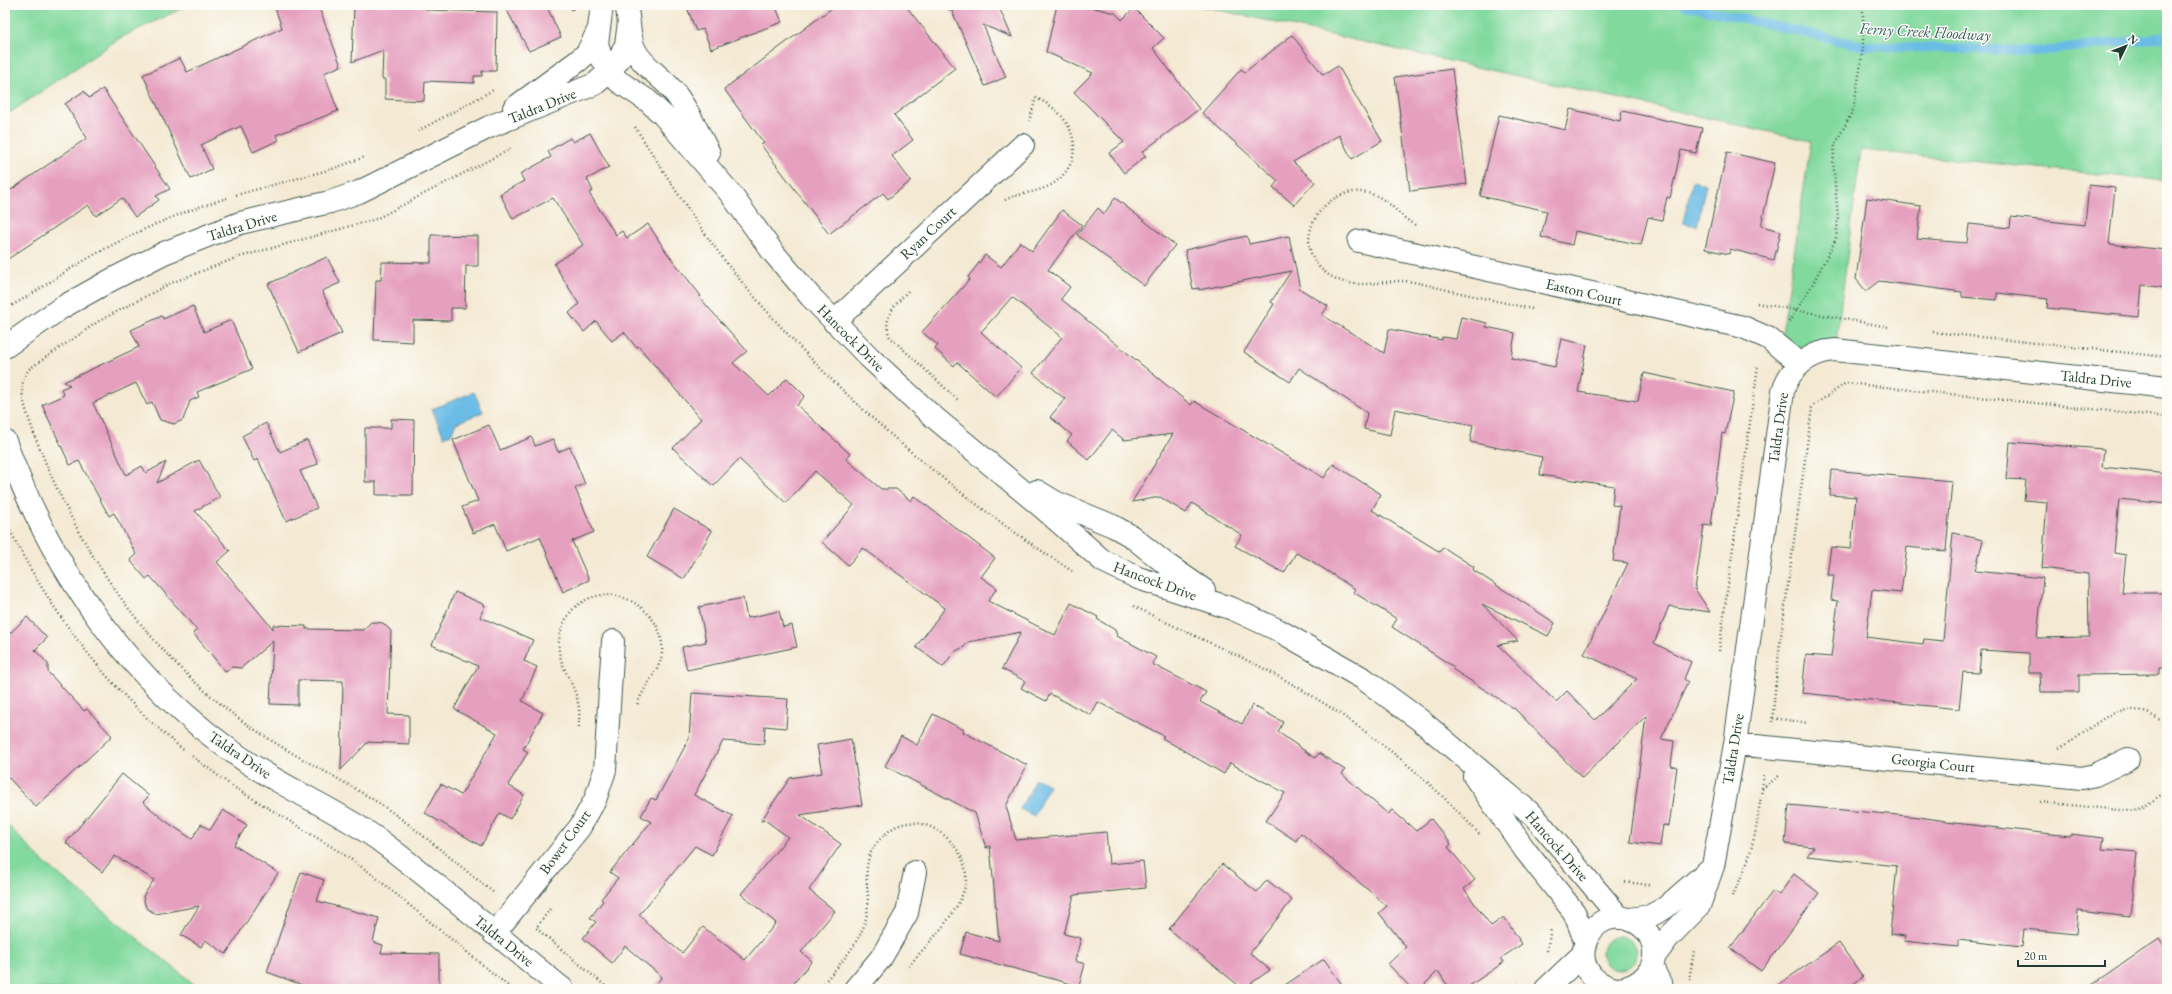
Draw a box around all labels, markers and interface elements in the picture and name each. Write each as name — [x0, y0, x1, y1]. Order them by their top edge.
water label: Ferny Creek Floodway — [1858, 18, 1992, 45]
north arrow — [2106, 26, 2146, 66]
text: N — [2125, 31, 2142, 47]
street label: Taldra Drive — [505, 83, 579, 128]
street label: Ryan Court — [896, 202, 960, 263]
street label: Taldra Drive — [205, 206, 279, 245]
street label: Easton Court — [1544, 274, 1624, 310]
street label: Hancock Drive — [814, 300, 889, 375]
street label: Taldra Drive — [2059, 365, 2133, 392]
street label: Taldra Drive — [1763, 391, 1792, 465]
street label: Hancock Drive — [1111, 557, 1200, 604]
street label: Taldra Drive — [1718, 712, 1748, 786]
street label: Taldra Drive — [205, 727, 275, 783]
street label: Georgia Court — [1890, 749, 1976, 776]
street label: Bower Court — [535, 805, 595, 878]
street label: Hancock Drive — [1522, 806, 1593, 885]
street label: Taldra Drive — [470, 911, 538, 971]
scale bar — [2018, 942, 2105, 968]
text: 20 m — [2024, 948, 2048, 964]

